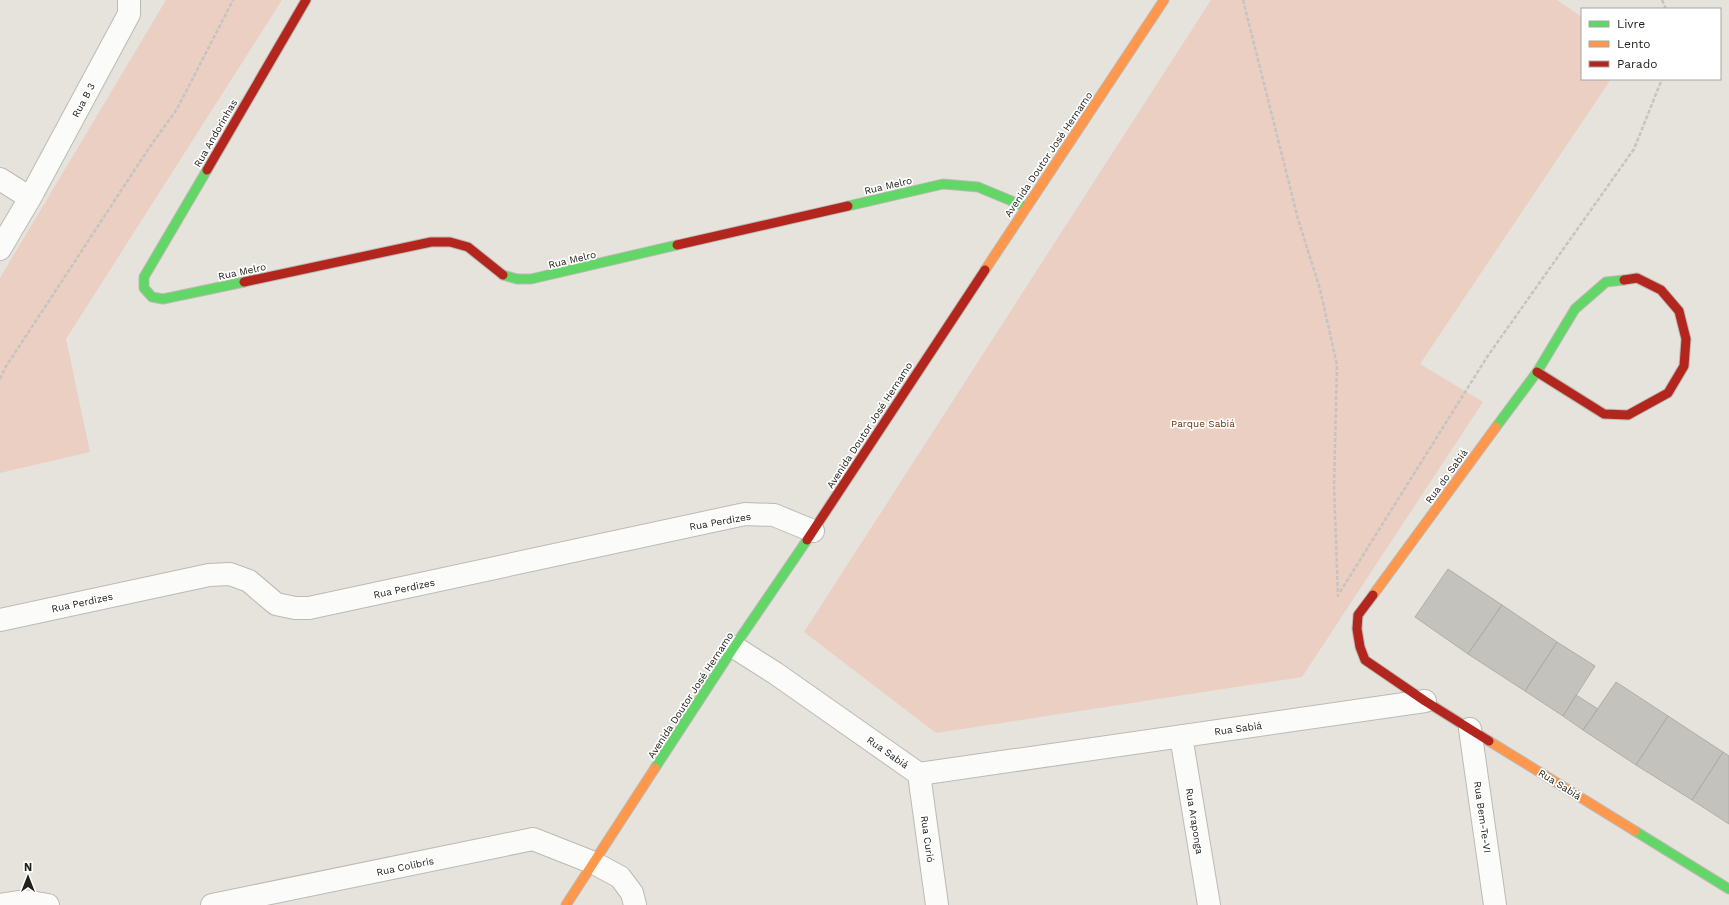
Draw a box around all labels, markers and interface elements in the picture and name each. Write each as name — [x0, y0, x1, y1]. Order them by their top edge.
legend — [1581, 8, 1721, 80]
text: Livre — [1617, 17, 1645, 31]
text: Lento — [1617, 37, 1651, 51]
text: Parado — [1617, 57, 1657, 71]
street label: Rua B 3 — [70, 81, 97, 119]
street label: Avenida Doutor José Hernamo — [1002, 90, 1094, 219]
street label: Rua Andorinhas — [192, 97, 239, 169]
street label: Rua Melro — [863, 175, 913, 196]
street label: Rua Melro — [547, 249, 597, 270]
street label: Rua Melro — [217, 261, 267, 282]
street label: Avenida Doutor José Hernamo — [824, 360, 914, 490]
park label: Parque Sabiá — [1171, 418, 1235, 429]
street label: Rua do Sabiá — [1423, 447, 1470, 505]
street label: Rua Perdizes — [688, 511, 752, 532]
street label: Rua Perdizes — [372, 577, 436, 600]
street label: Rua Perdizes — [50, 591, 114, 614]
street label: Avenida Doutor José Hernamo — [645, 630, 735, 760]
street label: Rua Sabiá — [1213, 720, 1263, 737]
street label: Rua Sabiá — [865, 734, 911, 771]
street label: Rua Sabiá — [1536, 767, 1583, 802]
street label: Rua Bem-Te-VI — [1472, 781, 1493, 854]
street label: Rua Araponga — [1184, 787, 1205, 855]
street label: Rua Curió — [919, 815, 936, 863]
street label: Rua Colibris — [375, 855, 435, 878]
north arrow — [8, 857, 48, 897]
text: N — [24, 861, 32, 874]

